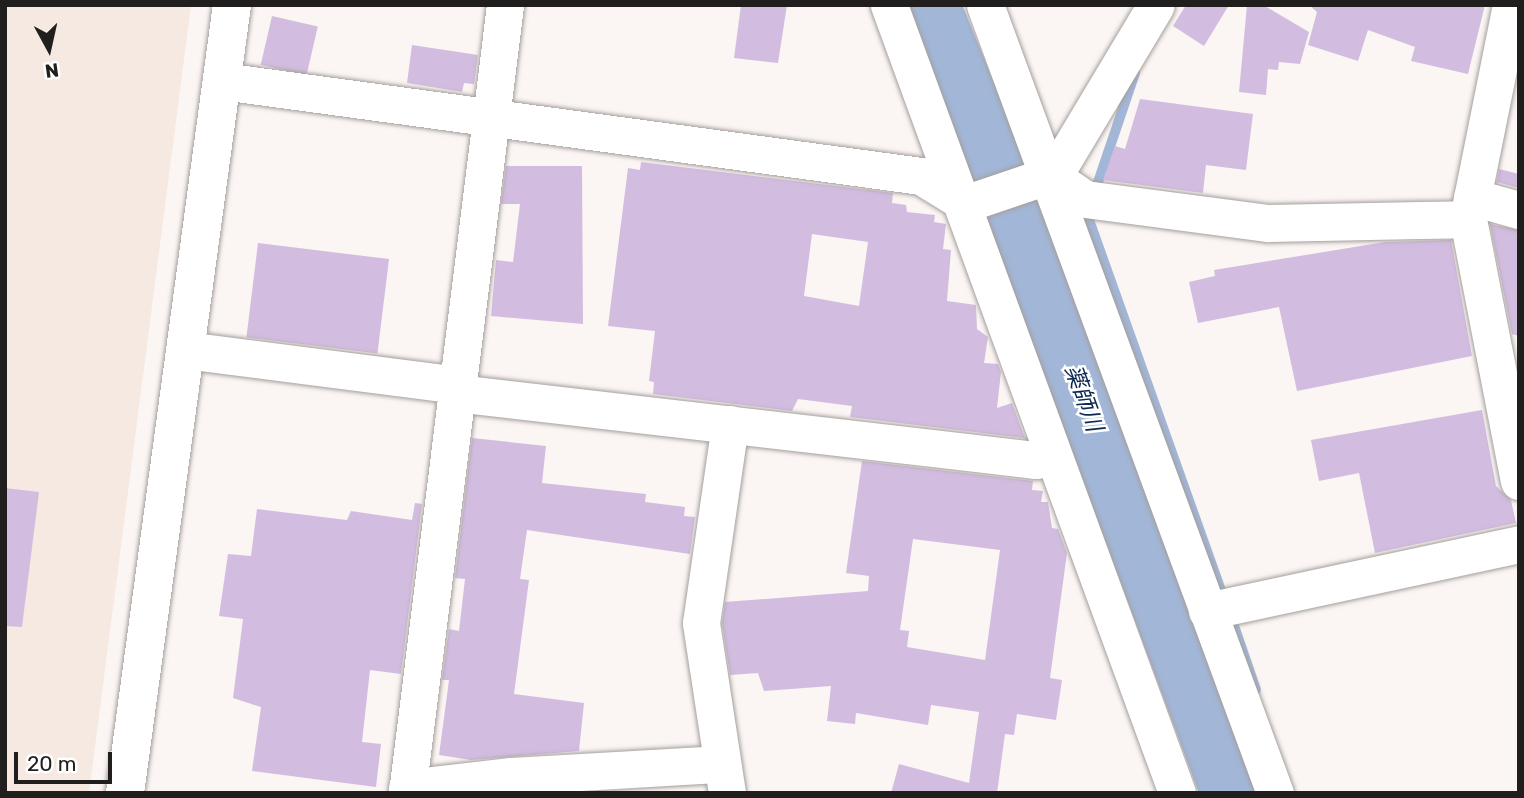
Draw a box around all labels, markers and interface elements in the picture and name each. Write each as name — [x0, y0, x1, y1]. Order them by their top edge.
north arrow — [14, 14, 84, 84]
text: N — [44, 58, 60, 83]
water label: 薬師川 — [1059, 361, 1109, 435]
scale bar — [18, 738, 116, 782]
text: 20 m — [27, 751, 76, 776]

